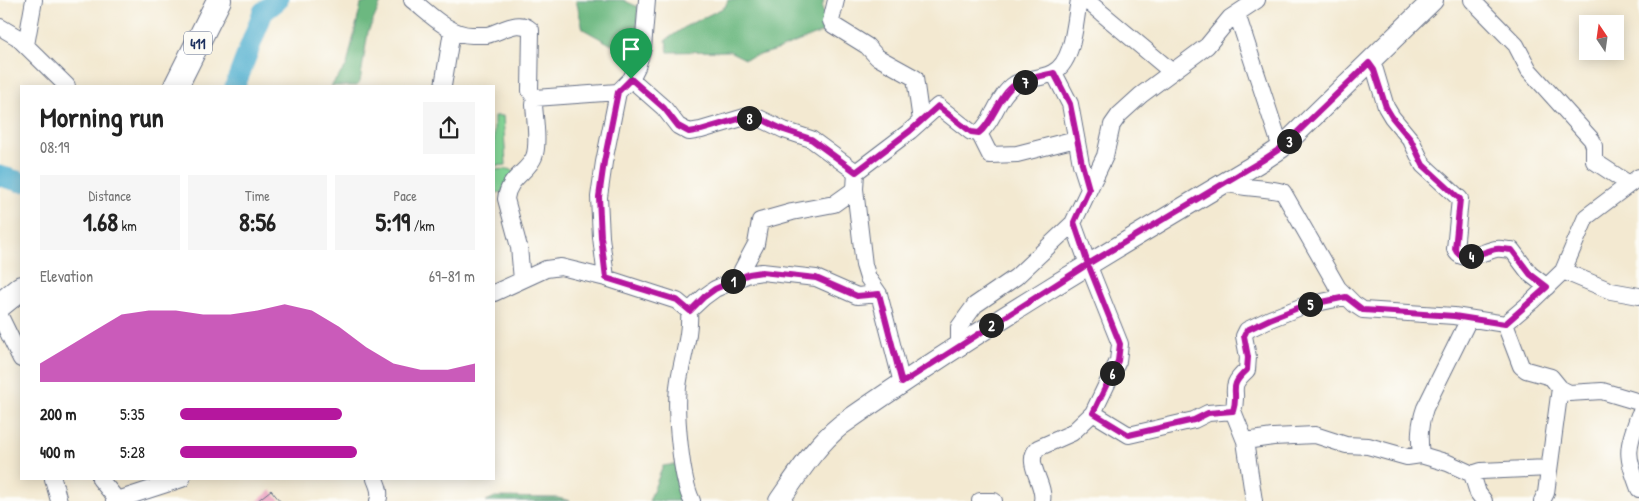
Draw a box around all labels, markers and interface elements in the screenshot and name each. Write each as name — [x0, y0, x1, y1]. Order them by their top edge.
north arrow — [1579, 15, 1624, 60]
map controls — [1579, 15, 1624, 60]
pin — [610, 28, 652, 79]
road number: 411 — [184, 32, 212, 54]
icon: arrive — [617, 35, 645, 63]
pin: 7 — [1012, 70, 1038, 94]
text: 7 — [1022, 73, 1029, 92]
text: Morning run — [40, 98, 164, 136]
button: share — [423, 102, 475, 154]
pin: 8 — [736, 106, 762, 130]
text: 8 — [746, 109, 753, 128]
pin: 3 — [1276, 128, 1302, 154]
text: 3 — [1286, 132, 1293, 151]
text: 08:19 — [40, 136, 70, 158]
text: Distance — [88, 186, 131, 205]
text: Time — [245, 186, 270, 205]
text: Pace — [394, 186, 417, 205]
text: 1.68 — [83, 205, 118, 239]
text: 8:56 — [239, 205, 276, 239]
text: 5:19 — [376, 205, 410, 239]
text: km — [118, 216, 137, 235]
text: /km — [410, 216, 435, 235]
pin: 4 — [1458, 244, 1484, 268]
text: 4 — [1469, 247, 1474, 266]
text: Elevation — [40, 265, 93, 287]
text: 69–81 m — [429, 265, 475, 287]
pin: 1 — [720, 268, 746, 294]
text: 1 — [731, 272, 736, 291]
pin: 5 — [1298, 292, 1322, 316]
text: 5 — [1308, 295, 1313, 314]
pin: 2 — [978, 312, 1004, 338]
text: 2 — [988, 316, 995, 335]
pin: 6 — [1100, 360, 1124, 386]
text: 6 — [1110, 364, 1115, 383]
text: 200 m — [40, 403, 76, 425]
text: 5:35 — [120, 403, 144, 425]
text: 400 m — [40, 441, 75, 463]
text: 5:28 — [120, 441, 145, 463]

